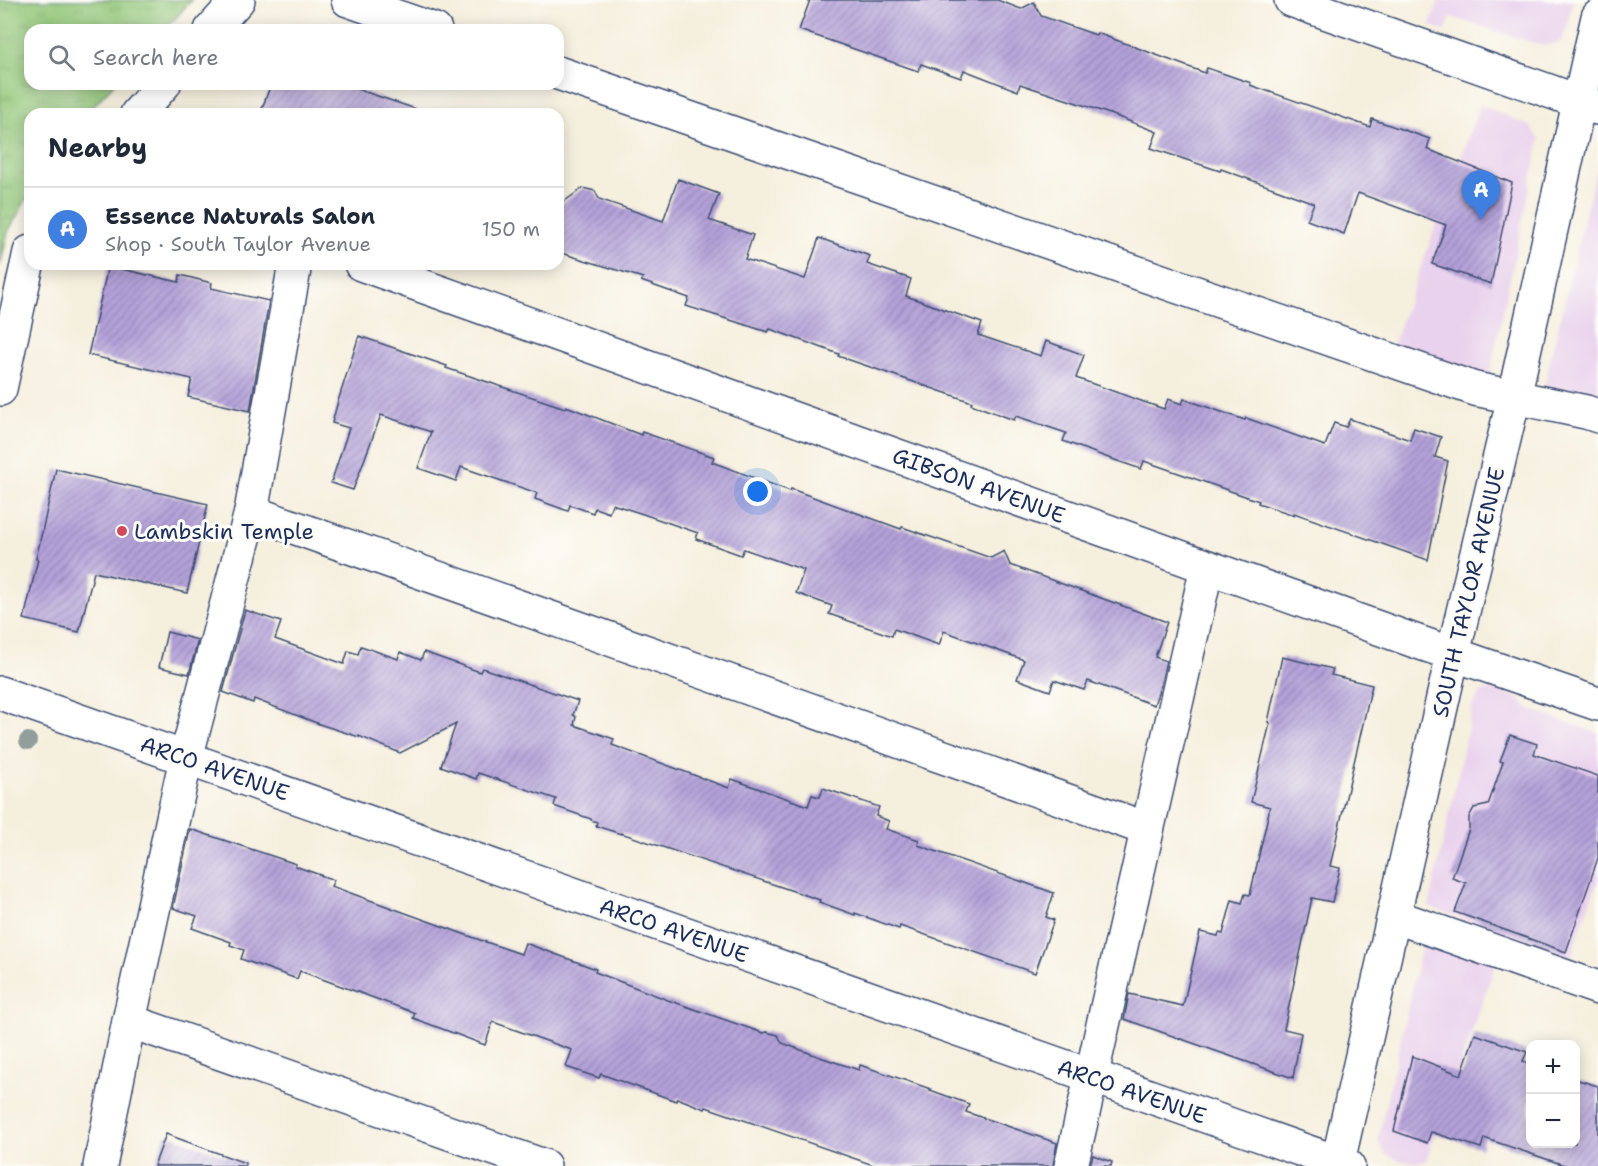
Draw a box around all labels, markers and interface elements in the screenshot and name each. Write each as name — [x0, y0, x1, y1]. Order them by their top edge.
search box — [24, 24, 564, 90]
icon: search — [45, 41, 78, 74]
text: Search here — [93, 43, 219, 72]
text: Nearby — [48, 130, 147, 165]
pin: A — [1462, 170, 1500, 220]
text: Essence Naturals Salon — [105, 202, 375, 231]
text: A — [60, 216, 75, 242]
text: 150 m — [482, 216, 540, 242]
text: Shop · South Taylor Avenue — [105, 231, 371, 257]
street label: GIBSON AVENUE — [888, 441, 1069, 530]
street label: SOUTH TAYLOR AVENUE — [1426, 464, 1511, 720]
your location — [743, 477, 772, 506]
place label: Lambskin Temple — [134, 517, 314, 546]
marker: Lambskin Temple — [115, 524, 129, 538]
street label: ARCO AVENUE — [136, 729, 293, 808]
street label: ARCO AVENUE — [595, 891, 752, 970]
map controls — [1526, 1040, 1580, 1148]
button: + — [1526, 1040, 1580, 1094]
street label: ARCO AVENUE — [1053, 1052, 1210, 1131]
button: − — [1526, 1094, 1580, 1148]

